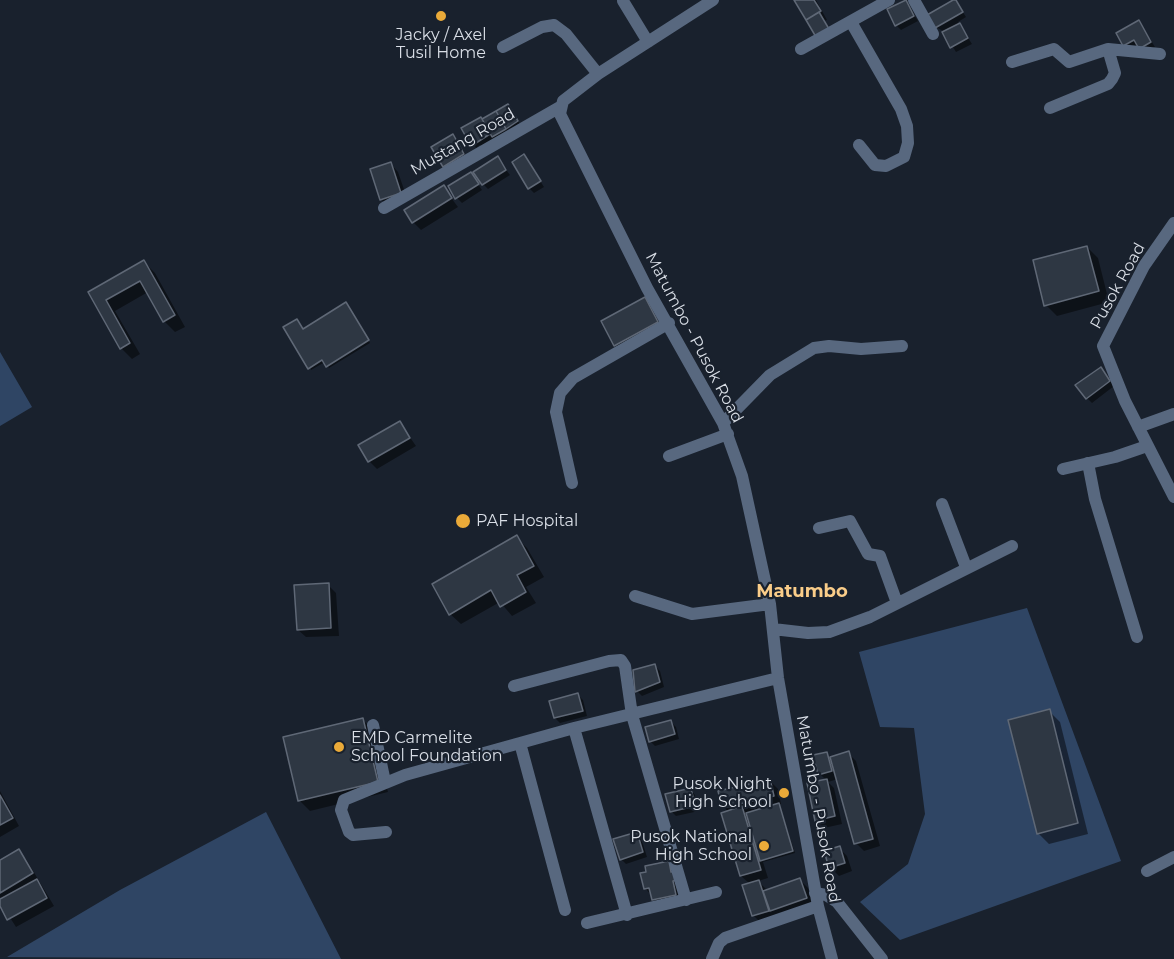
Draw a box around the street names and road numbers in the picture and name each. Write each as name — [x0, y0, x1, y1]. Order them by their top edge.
street label: Mustang Road — [407, 104, 519, 180]
street label: Pusok Road — [1086, 240, 1150, 332]
street label: Matumbo - Pusok Road — [641, 250, 747, 426]
street label: Matumbo - Pusok Road — [792, 714, 844, 904]

